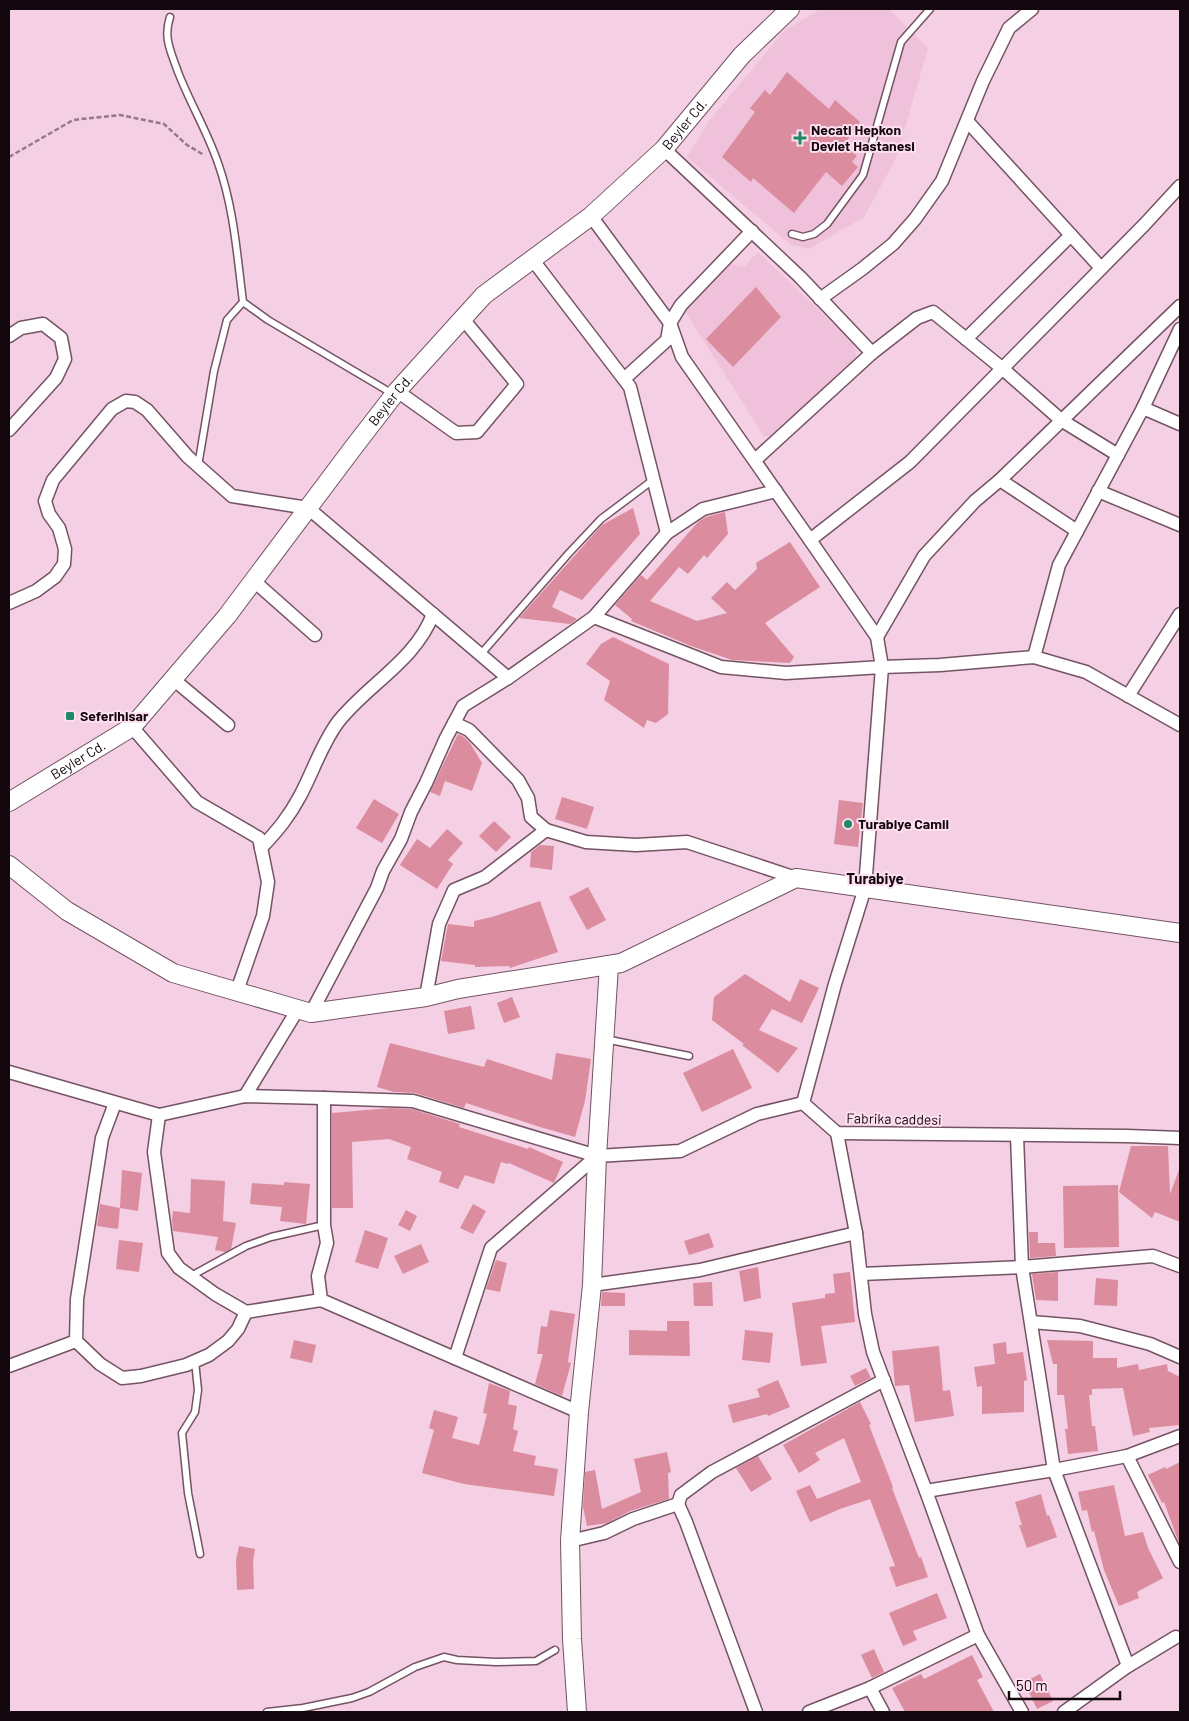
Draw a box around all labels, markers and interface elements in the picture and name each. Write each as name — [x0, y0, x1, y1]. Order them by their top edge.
street label: Beyler Cd. — [658, 95, 710, 153]
place label: Necati Hepkon Devlet Hastanesi — [811, 121, 915, 154]
marker: Necati Hepkon Devlet Hastanesi — [793, 131, 807, 145]
street label: Beyler Cd. — [364, 371, 416, 429]
place label: Seferihisar — [80, 707, 149, 724]
marker: Seferihisar — [64, 710, 76, 722]
street label: Beyler Cd. — [47, 736, 108, 783]
place label: Turabiye Camii — [858, 815, 949, 832]
marker: Turabiye Camii — [842, 818, 854, 830]
district label: Turabiye — [846, 869, 904, 887]
street label: Fabrika caddesi — [846, 1109, 942, 1128]
scale bar — [1009, 1668, 1120, 1700]
text: 50 m — [1016, 1676, 1048, 1694]

